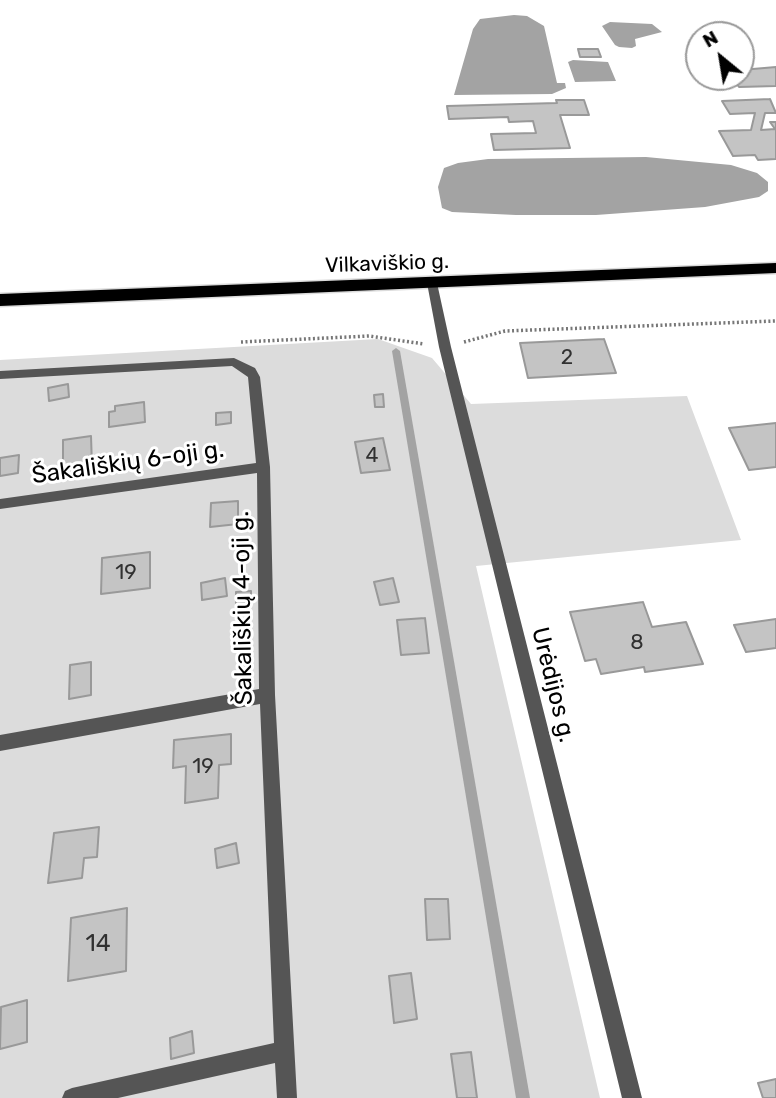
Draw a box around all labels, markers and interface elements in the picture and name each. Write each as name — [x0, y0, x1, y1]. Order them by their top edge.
north arrow — [685, 21, 755, 91]
text: N — [699, 26, 722, 52]
street label: Vilkaviškio g. — [324, 249, 450, 279]
house number: 2 — [561, 345, 573, 371]
street label: Šakališkių 6-oji g. — [30, 435, 226, 491]
house number: 4 — [365, 443, 379, 469]
street label: Šakališkių 4-oji g. — [227, 511, 259, 705]
house number: 19 — [115, 560, 137, 586]
street label: Urėdijos g. — [525, 624, 581, 746]
house number: 8 — [630, 630, 644, 656]
house number: 19 — [192, 754, 214, 780]
house number: 14 — [85, 930, 111, 958]

